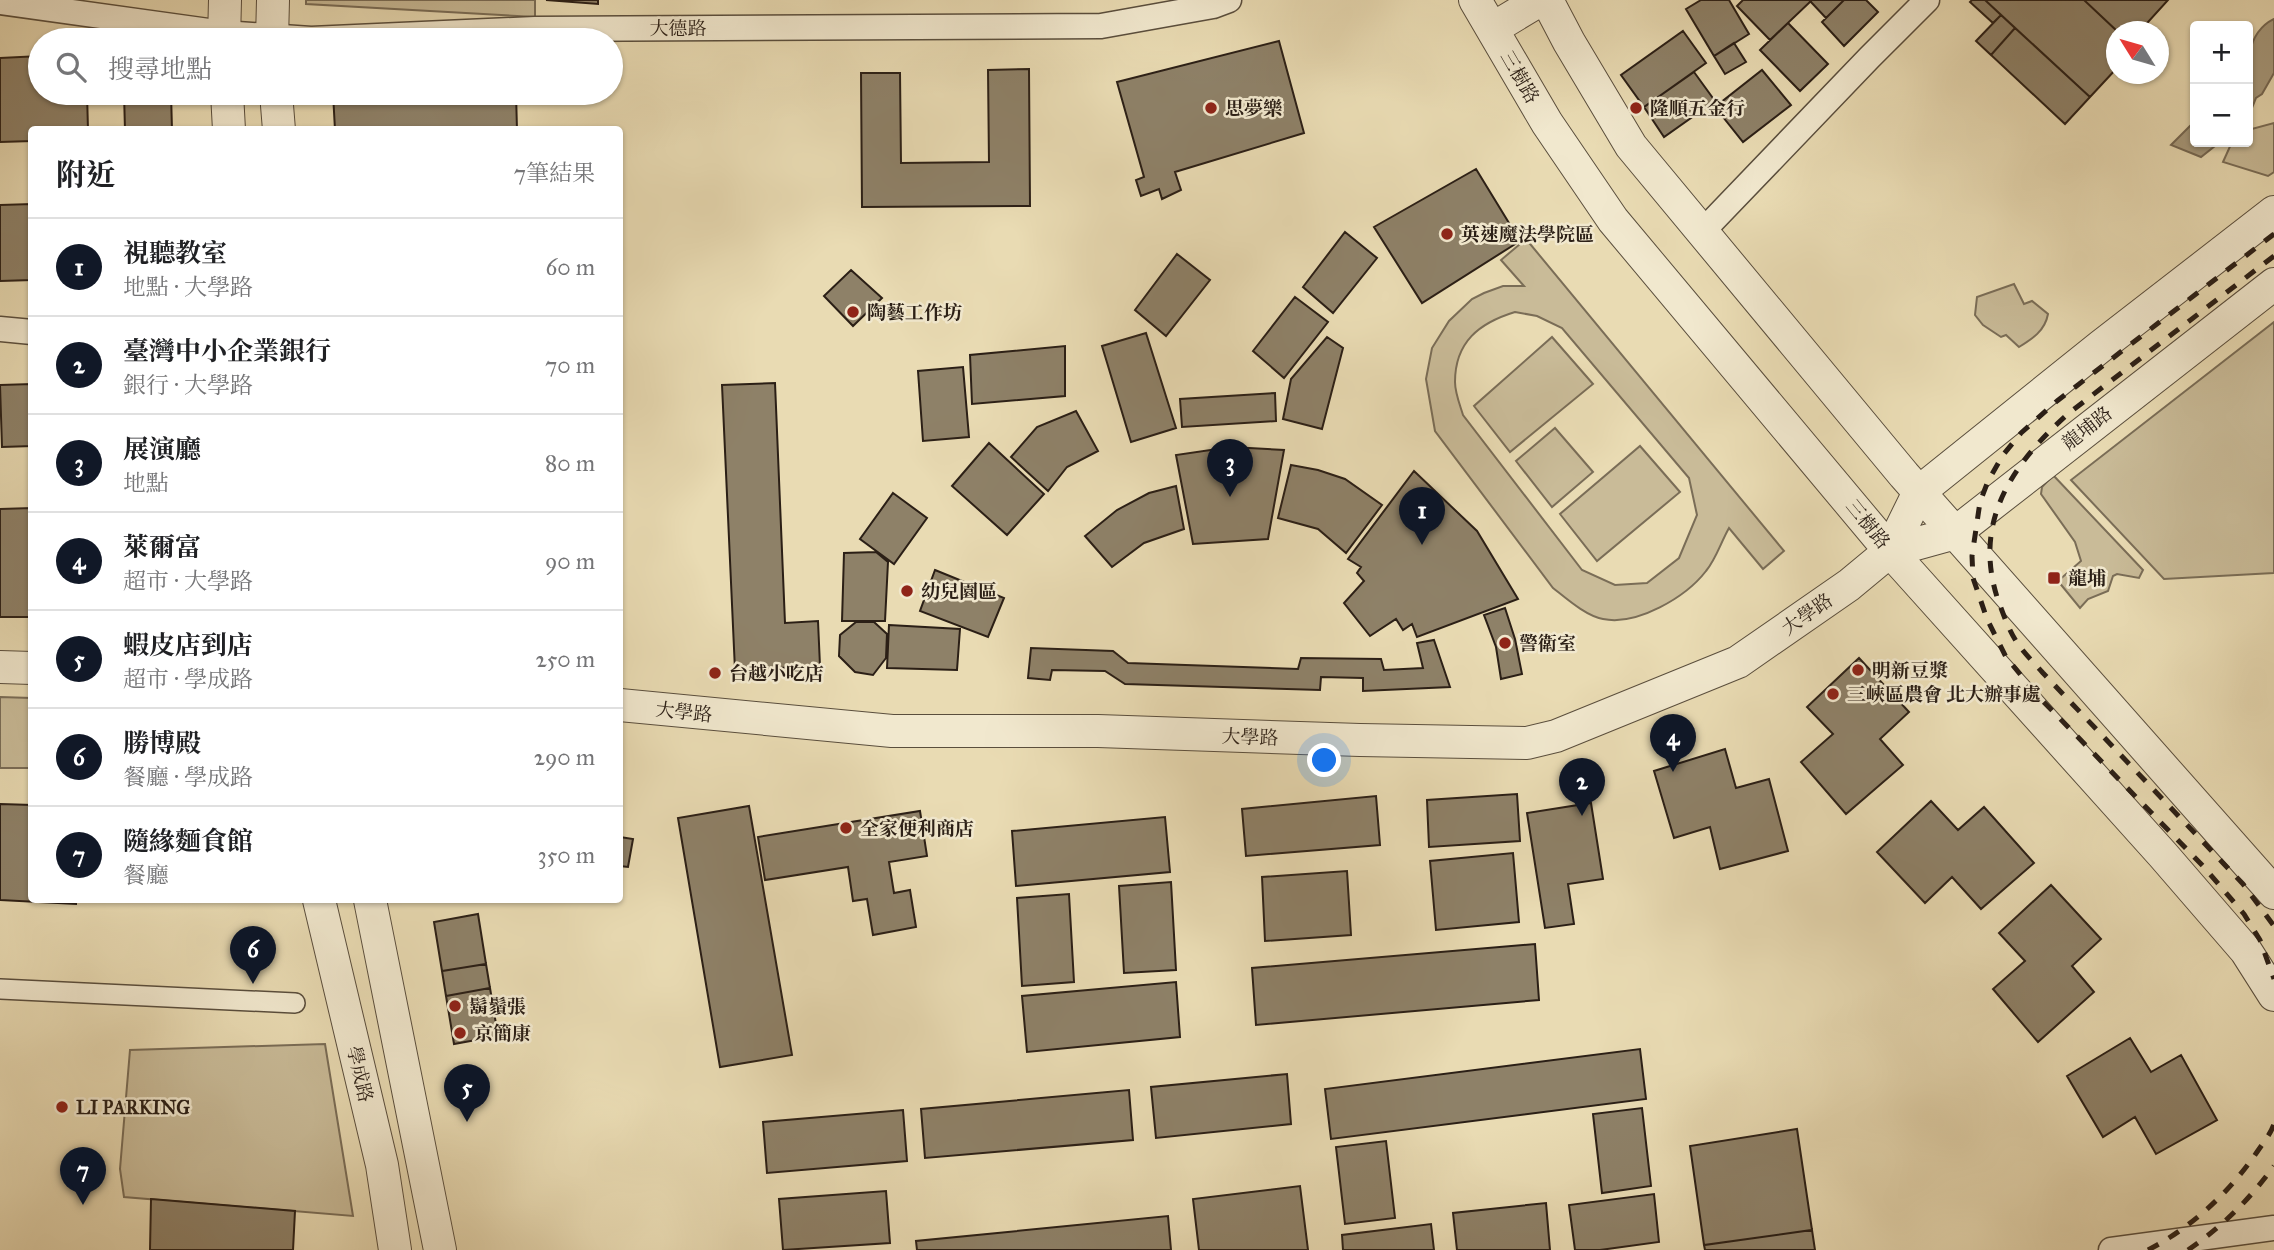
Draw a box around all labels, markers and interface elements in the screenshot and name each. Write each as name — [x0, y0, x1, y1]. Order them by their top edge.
street label: 大德路 — [649, 17, 707, 40]
north arrow — [2106, 21, 2169, 84]
map controls — [2190, 21, 2253, 147]
button: + — [2190, 21, 2253, 84]
search box — [28, 28, 623, 105]
street label: 三樹路 — [1496, 47, 1544, 107]
icon: search — [52, 48, 90, 86]
text: 搜尋地點 — [108, 53, 212, 85]
button: − — [2190, 84, 2253, 147]
place label: 思夢樂 — [1225, 97, 1282, 120]
place label: 隆順五金行 — [1650, 97, 1745, 120]
marker: 思夢樂 — [1203, 100, 1219, 116]
marker: 隆順五金行 — [1628, 100, 1644, 116]
text: 附近 — [56, 157, 116, 193]
text: 7筆結果 — [514, 159, 595, 187]
place label: 英速魔法學院區 — [1461, 223, 1594, 246]
marker: 英速魔法學院區 — [1439, 226, 1455, 242]
text: 視聽教室 — [123, 237, 227, 269]
text: 1 — [74, 253, 84, 281]
text: 60 m — [546, 253, 595, 281]
text: 地點 · 大學路 — [123, 273, 253, 301]
place label: 陶藝工作坊 — [867, 301, 962, 324]
marker: 陶藝工作坊 — [845, 304, 861, 320]
text: 臺灣中小企業銀行 — [123, 335, 331, 367]
text: 2 — [73, 351, 85, 379]
text: 70 m — [545, 351, 595, 379]
text: 銀行 · 大學路 — [123, 371, 253, 399]
street label: 龍埔路 — [2057, 401, 2117, 455]
text: 展演廳 — [123, 433, 201, 465]
pin: 3 — [1207, 439, 1253, 497]
text: 3 — [74, 449, 84, 477]
text: 80 m — [545, 449, 595, 477]
text: 地點 — [123, 469, 169, 497]
pin: 1 — [1399, 487, 1445, 545]
street label: 三樹路 — [1841, 495, 1895, 553]
text: 萊爾富 — [123, 531, 201, 563]
text: 4 — [73, 547, 85, 575]
text: 90 m — [545, 547, 595, 575]
text: 超市 · 大學路 — [123, 567, 253, 595]
place label: 龍埔 — [2068, 567, 2106, 590]
marker: 龍埔 — [2046, 570, 2062, 586]
place label: 幼兒園區 — [921, 580, 997, 603]
marker: 幼兒園區 — [899, 583, 915, 599]
street label: 大學路 — [1777, 588, 1837, 640]
text: 蝦皮店到店 — [123, 629, 253, 661]
place label: 警衛室 — [1519, 632, 1576, 655]
marker: 警衛室 — [1497, 635, 1513, 651]
text: 5 — [74, 645, 84, 673]
text: 250 m — [535, 645, 595, 673]
place label: 明新豆漿 — [1872, 659, 1948, 682]
place label: 台越小吃店 — [729, 662, 824, 685]
marker: 明新豆漿 — [1850, 662, 1866, 678]
text: 超市 · 學成路 — [123, 665, 253, 693]
marker: 台越小吃店 — [707, 665, 723, 681]
place label: 三峽區農會 北大辦事處 — [1847, 683, 2041, 706]
marker: 三峽區農會 北大辦事處 — [1825, 686, 1841, 702]
street label: 大學路 — [654, 698, 714, 726]
pin: 4 — [1650, 714, 1696, 772]
street label: 大學路 — [1221, 725, 1279, 749]
text: 勝博殿 — [123, 727, 201, 759]
text: 6 — [73, 743, 85, 771]
text: 290 m — [534, 743, 595, 771]
your location — [1307, 743, 1341, 777]
pin: 2 — [1559, 758, 1605, 816]
text: 餐廳 · 學成路 — [123, 763, 253, 791]
place label: 全家便利商店 — [860, 817, 974, 840]
marker: 全家便利商店 — [838, 820, 854, 836]
text: 隨緣麵食館 — [123, 825, 253, 857]
text: 7 — [73, 841, 85, 869]
text: 350 m — [537, 841, 595, 869]
text: 餐廳 — [123, 861, 169, 889]
pin: 6 — [230, 926, 276, 984]
place label: 鬍鬚張 — [469, 995, 526, 1018]
marker: 鬍鬚張 — [447, 998, 463, 1014]
place label: 京簡康 — [474, 1022, 531, 1045]
marker: 京簡康 — [452, 1025, 468, 1041]
street label: 學成路 — [342, 1044, 378, 1104]
pin: 5 — [444, 1064, 490, 1122]
place label: LI PARKING — [76, 1096, 190, 1119]
marker: LI PARKING — [54, 1099, 70, 1115]
pin: 7 — [60, 1147, 106, 1205]

